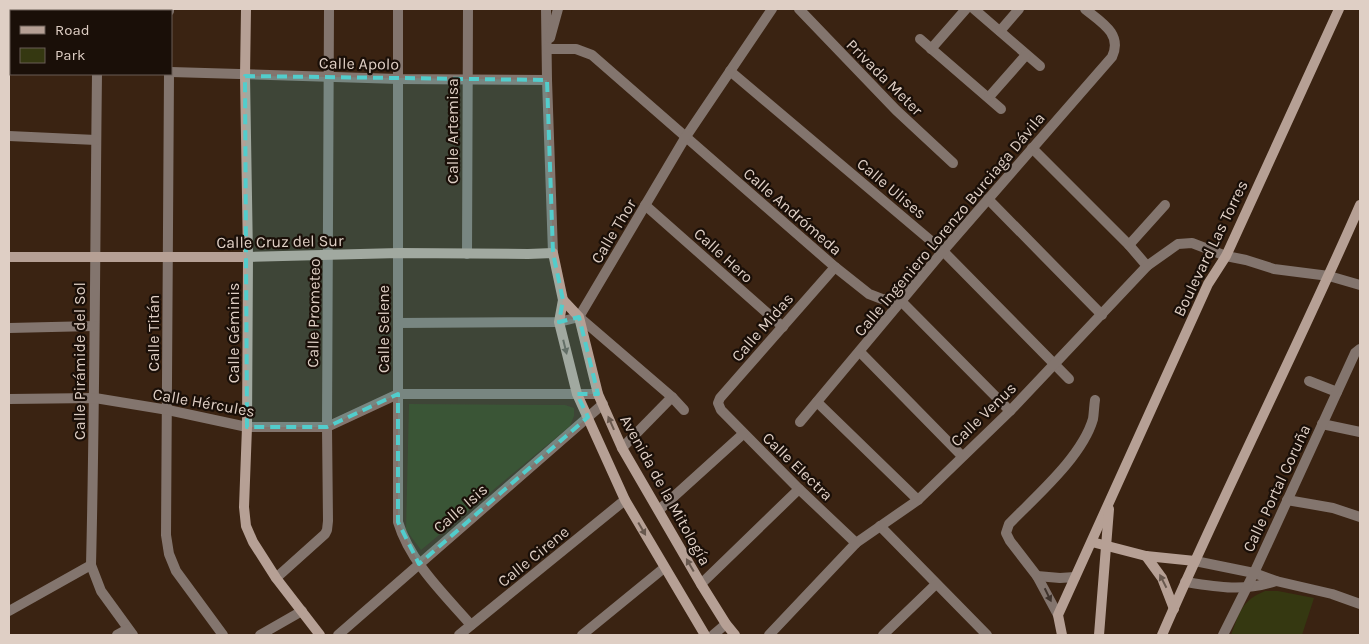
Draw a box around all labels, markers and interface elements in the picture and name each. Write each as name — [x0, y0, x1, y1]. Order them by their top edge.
legend — [10, 10, 172, 75]
text: Road — [55, 21, 90, 39]
street label: Privada Meter — [843, 35, 927, 120]
text: Park — [55, 46, 85, 64]
street label: Calle Apolo — [319, 53, 399, 74]
street label: Calle Artemisa — [443, 78, 462, 184]
street label: Calle Ingeniero Lorenzo Burciaga Dávila — [850, 109, 1049, 340]
street label: Calle Ulises — [853, 154, 930, 223]
street label: Calle Andrómeda — [740, 164, 846, 259]
street label: Boulevard Las Torres — [1169, 177, 1252, 319]
street label: Calle Thor — [587, 195, 640, 267]
street label: Calle Hero — [690, 224, 757, 287]
street label: Calle Cruz del Sur — [216, 231, 344, 252]
street label: Calle Prometeo — [303, 258, 324, 368]
street label: Calle Pirámide del Sol — [70, 282, 89, 440]
street label: Calle Géminis — [224, 283, 243, 383]
street label: Calle Selene — [374, 285, 393, 373]
street label: Calle Midas — [727, 289, 797, 365]
street label: Calle Titán — [144, 295, 163, 371]
one-way arrow — [562, 340, 570, 355]
street label: Calle Venus — [947, 378, 1020, 450]
street label: Calle Hércules — [151, 384, 256, 421]
street label: Avenida de la Mitología — [616, 412, 715, 569]
one-way arrow — [607, 416, 615, 430]
street label: Calle Portal Coruña — [1239, 421, 1314, 555]
street label: Calle Electra — [759, 428, 837, 505]
street label: Calle Isis — [429, 480, 491, 537]
street label: Calle Cirene — [494, 522, 573, 591]
one-way arrow — [637, 522, 646, 535]
one-way arrow — [686, 558, 695, 571]
one-way arrow — [1159, 574, 1167, 588]
one-way arrow — [1044, 588, 1052, 602]

